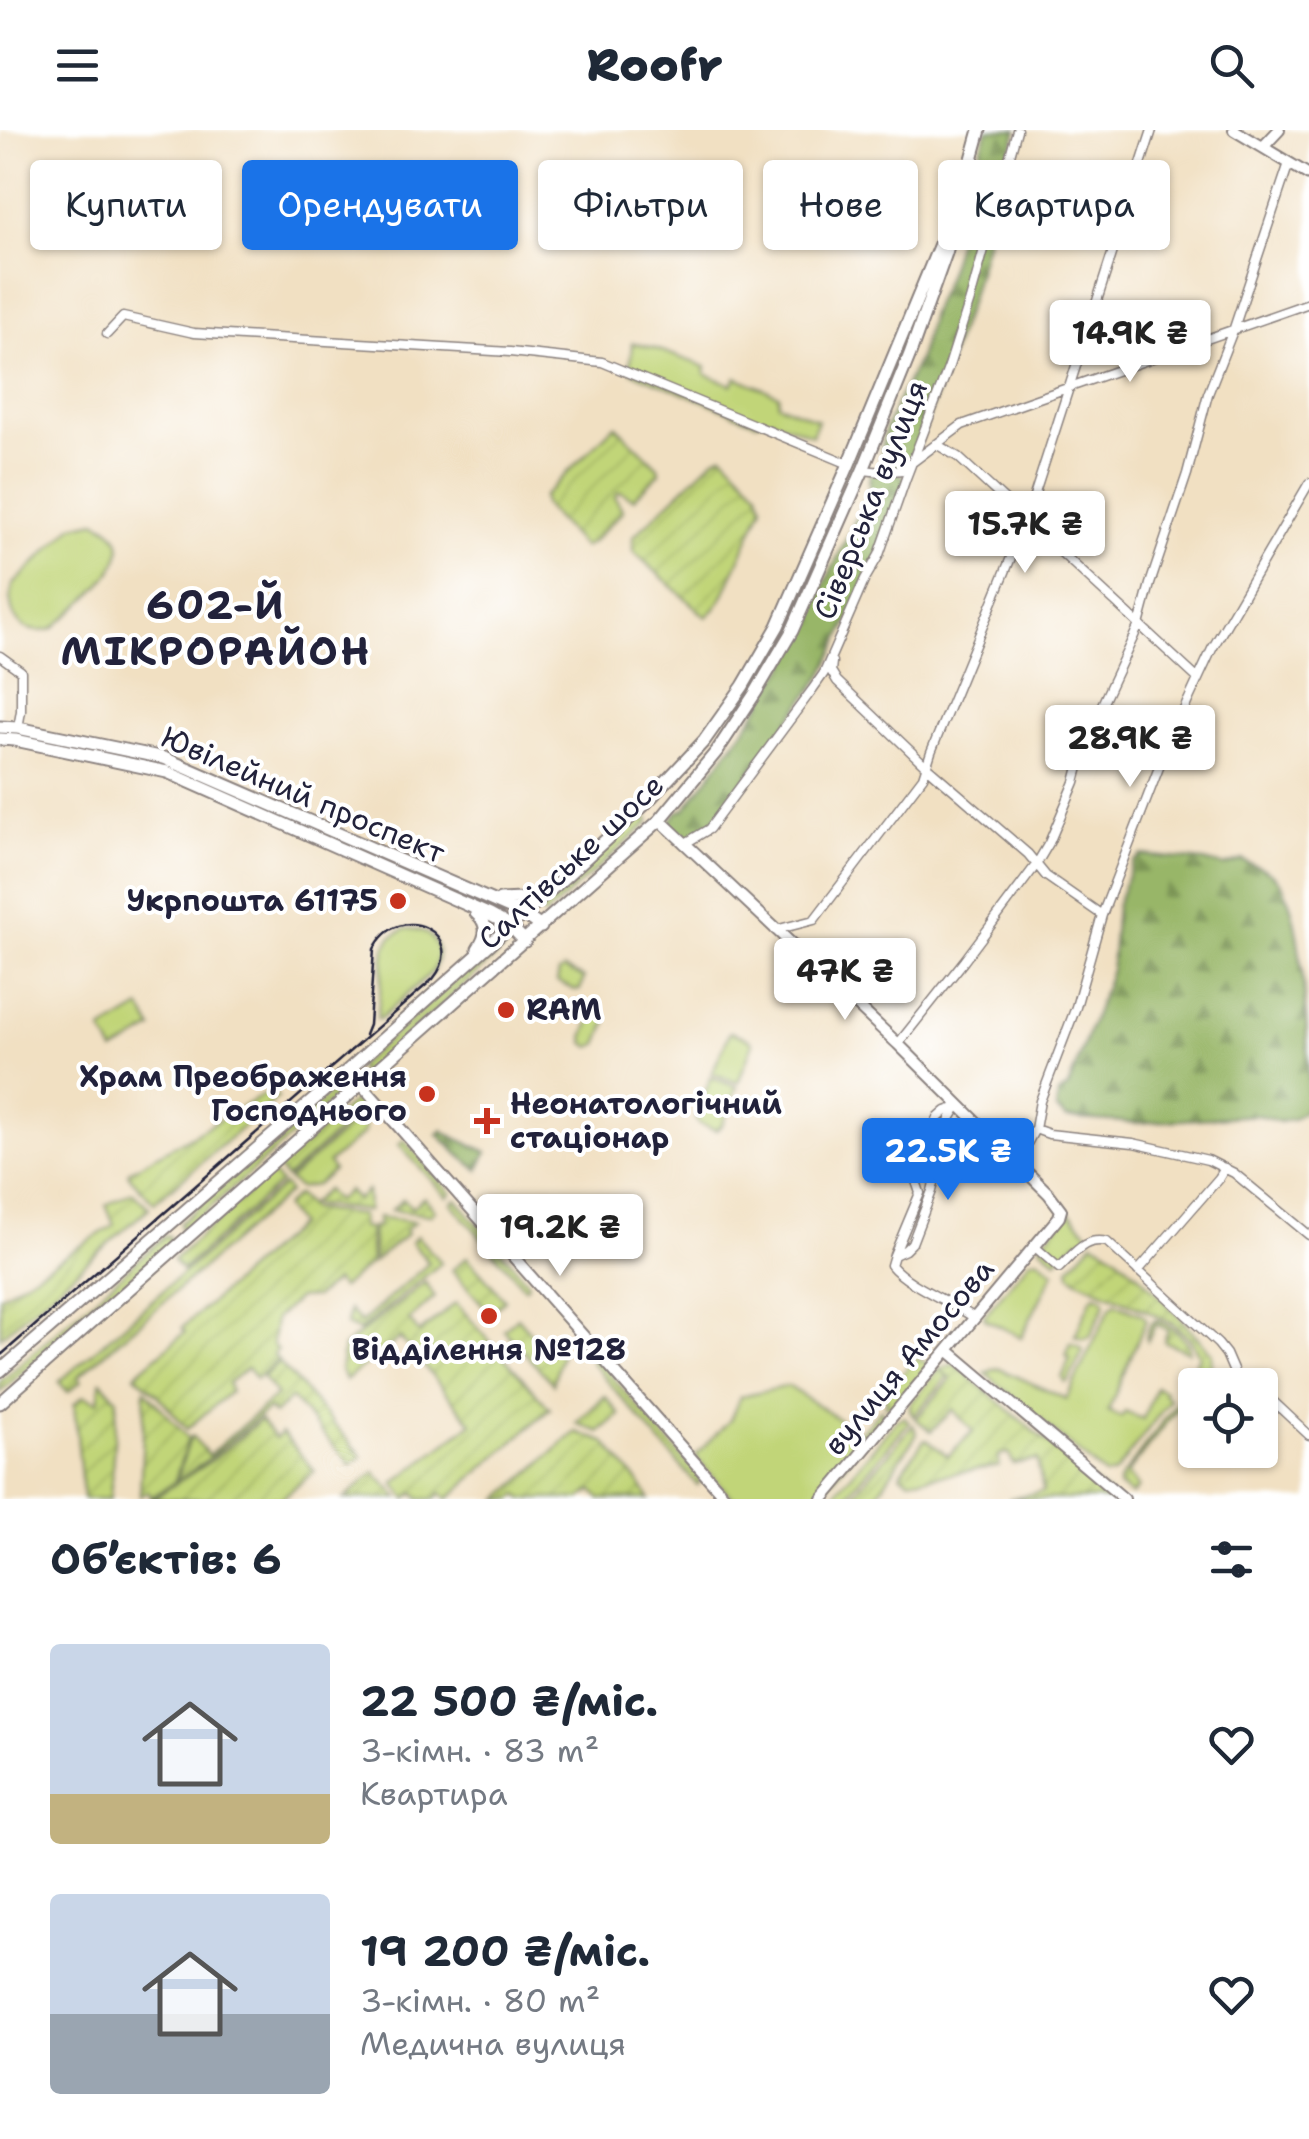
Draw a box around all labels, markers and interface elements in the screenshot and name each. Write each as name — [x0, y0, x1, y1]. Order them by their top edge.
text: Roofr — [586, 35, 723, 95]
icon: menu — [50, 38, 105, 93]
icon: search — [1204, 38, 1259, 93]
chip: Купити — [30, 160, 222, 250]
chip: Орендувати — [242, 160, 518, 250]
chip: Фільтри — [538, 160, 743, 250]
chip: Нове — [763, 160, 918, 250]
chip: Квартира — [938, 160, 1170, 250]
pin: 14.9K ₴ — [1038, 300, 1222, 385]
text: 14.9K ₴ — [1072, 311, 1188, 354]
street label: Сіверська вулиця — [804, 374, 937, 626]
pin: 15.7K ₴ — [933, 491, 1117, 576]
text: 15.7K ₴ — [967, 502, 1083, 545]
district label: 602-Й МІКРОРАЙОН — [60, 578, 372, 678]
pin: 28.9K ₴ — [1038, 705, 1222, 790]
street label: Ювілейний проспект — [155, 716, 452, 873]
text: 28.9K ₴ — [1067, 716, 1193, 759]
street label: Салтівське шосе — [469, 765, 672, 959]
place label: Укрпошта 61175 — [126, 880, 378, 921]
marker: Укрпошта 61175 — [387, 890, 409, 912]
pin: 47K ₴ — [775, 938, 915, 1023]
text: 47K ₴ — [796, 949, 894, 992]
place label: RAM — [526, 989, 602, 1030]
marker: RAM — [495, 999, 517, 1021]
place label: Храм Преображення Господнього — [79, 1056, 407, 1131]
marker: Храм Преображення Господнього — [416, 1083, 438, 1105]
place label: Неонатологічний стаціонар — [510, 1083, 782, 1158]
marker: Неонатологічний стаціонар — [474, 1108, 500, 1134]
pin: 22.5K ₴ — [856, 1118, 1040, 1203]
text: 22.5K ₴ — [884, 1129, 1012, 1172]
pin: 19.2K ₴ — [468, 1194, 652, 1279]
text: 19.2K ₴ — [499, 1205, 621, 1248]
street label: вулиця Амосова — [814, 1249, 1003, 1464]
marker: Відділення №128 — [478, 1305, 500, 1327]
place label: Відділення №128 — [352, 1329, 626, 1370]
map controls — [1178, 1368, 1278, 1468]
button: locate — [1178, 1368, 1278, 1468]
text: Об’єктів: 6 — [50, 1531, 282, 1587]
icon: filters — [1204, 1532, 1259, 1587]
text: 22 500 ₴/міс. — [360, 1673, 658, 1729]
icon: home — [130, 1684, 250, 1804]
icon: heart — [1204, 1717, 1259, 1772]
text: 3-кімн. · 83 m² — [360, 1729, 599, 1772]
text: Квартира — [360, 1772, 508, 1815]
text: 19 200 ₴/міс. — [360, 1923, 650, 1979]
icon: home — [130, 1934, 250, 2054]
icon: heart — [1204, 1967, 1259, 2022]
text: 3-кімн. · 80 m² — [360, 1979, 600, 2022]
text: Медична вулиця — [360, 2022, 626, 2065]

